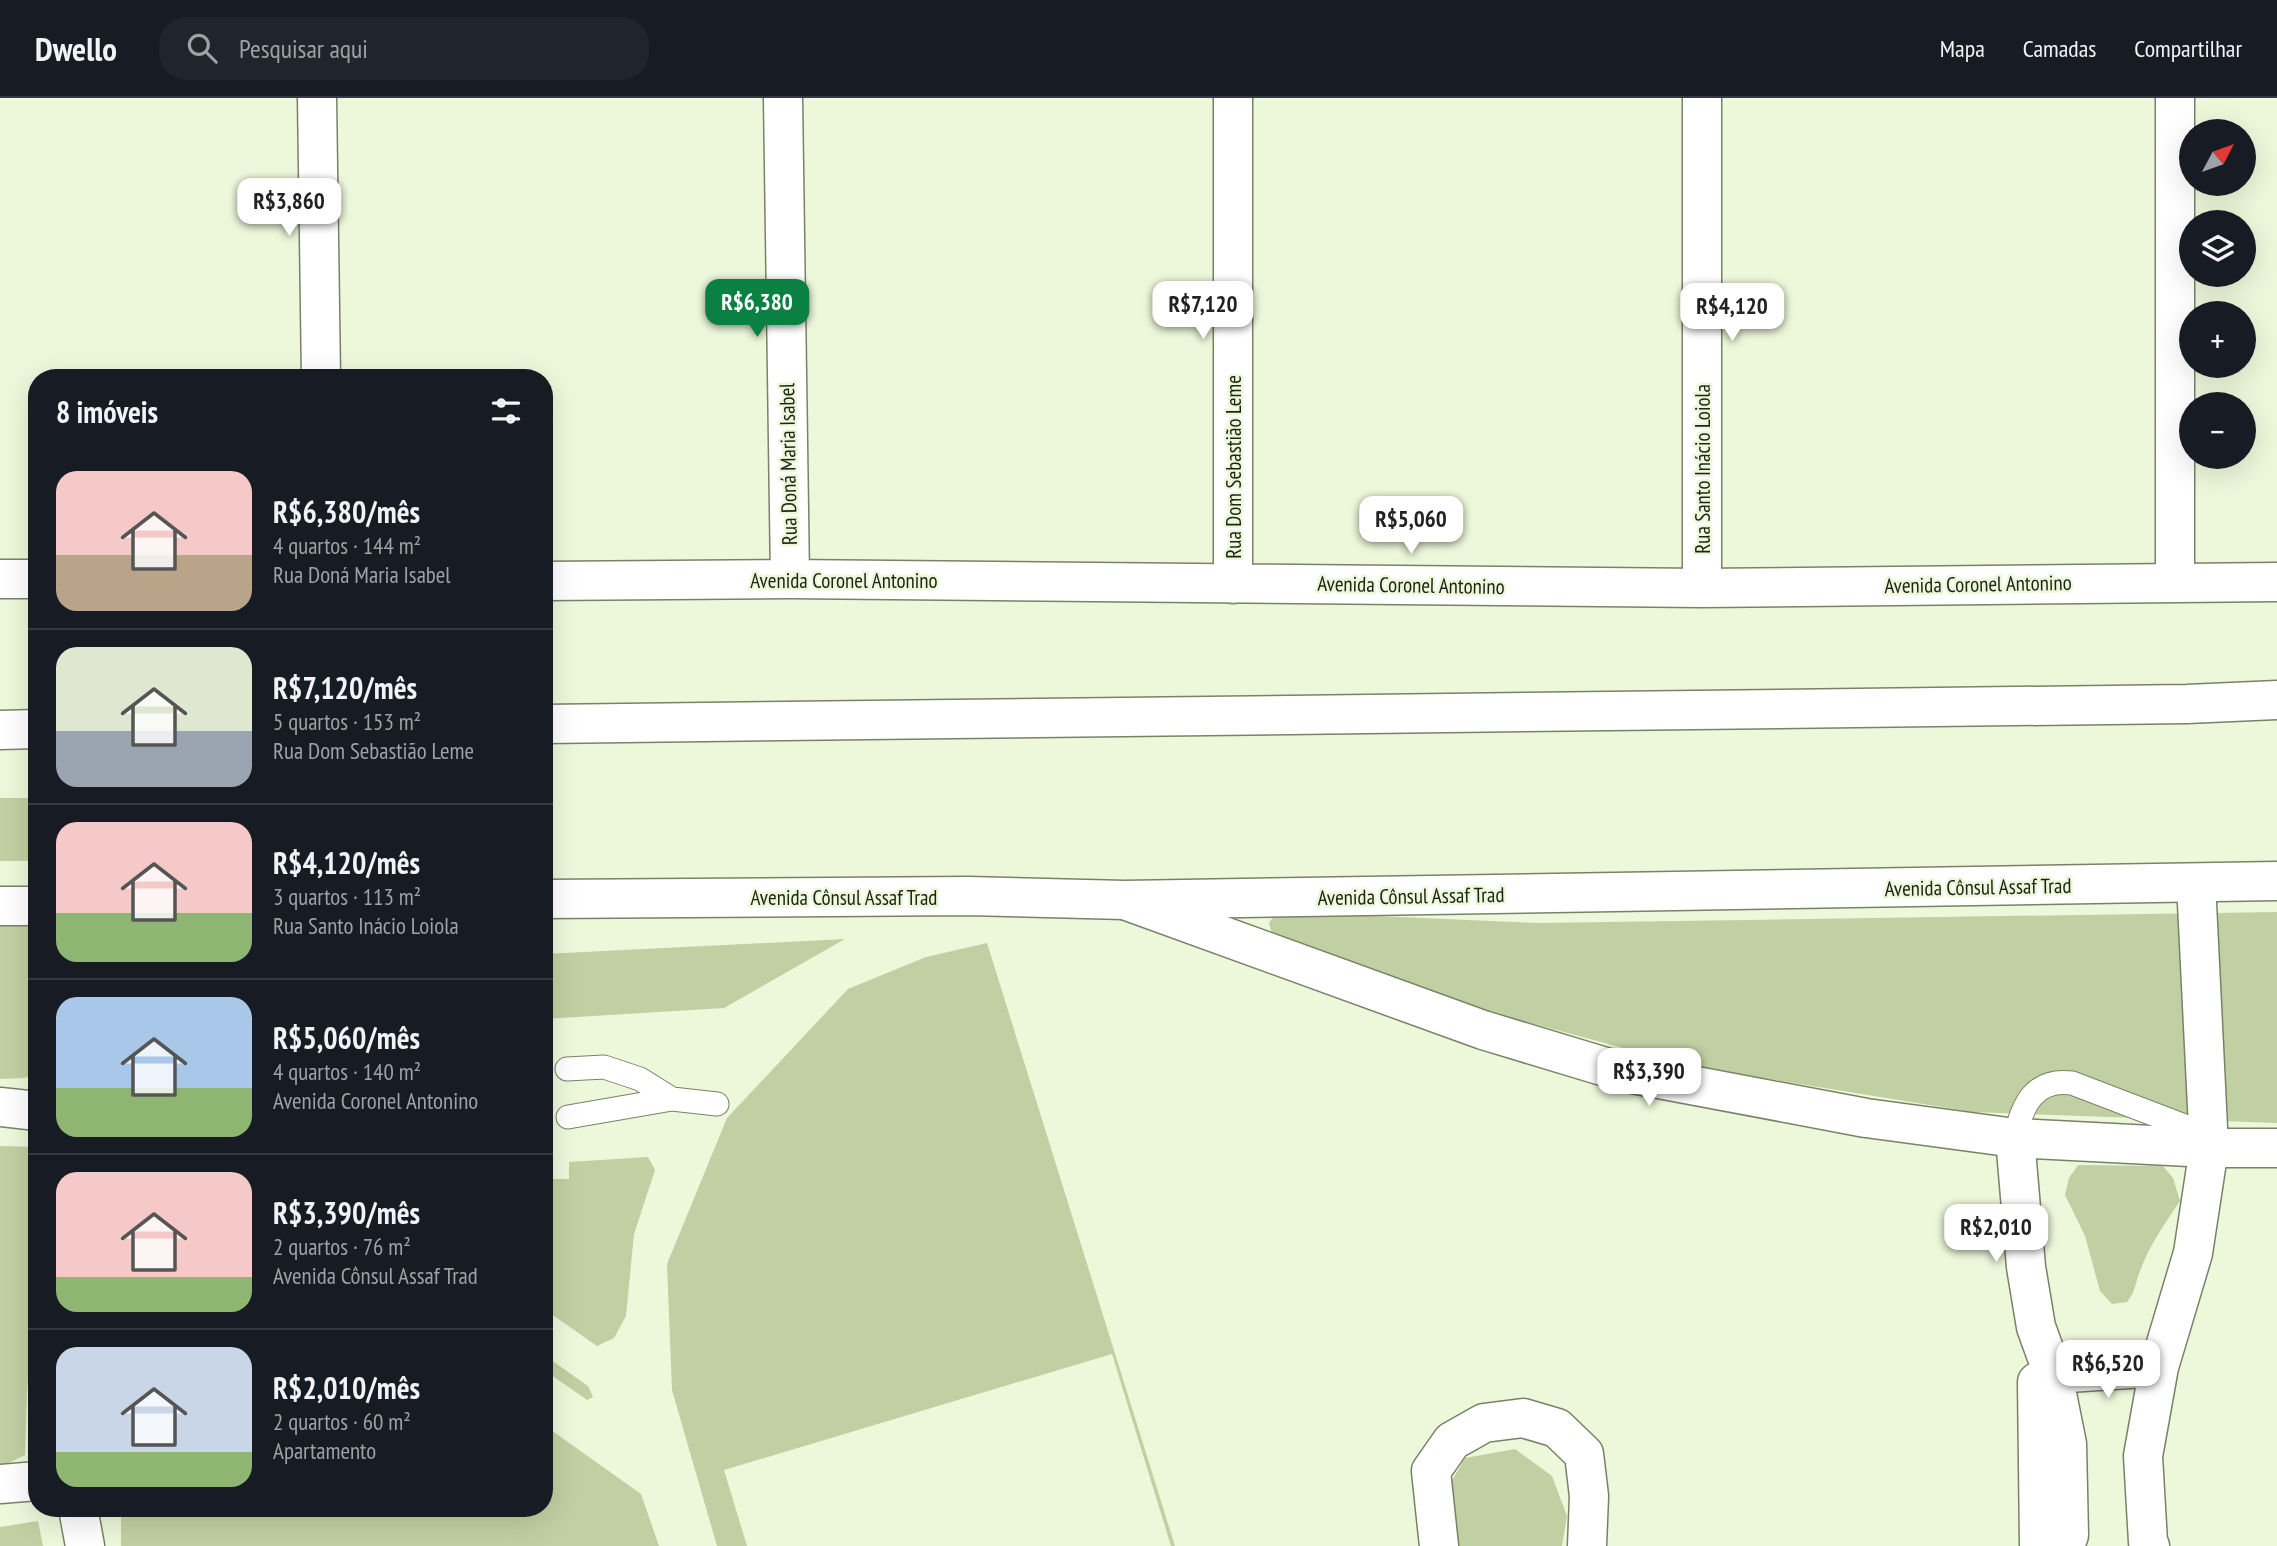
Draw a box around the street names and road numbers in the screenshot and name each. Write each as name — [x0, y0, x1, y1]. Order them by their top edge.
street label: Rua Dom Sebastião Leme — [1220, 375, 1247, 559]
street label: Rua Doná Maria Isabel — [773, 383, 803, 545]
street label: Rua Santo Inácio Loiola — [1689, 384, 1716, 554]
street label: Avenida Coronel Antonino — [750, 567, 938, 594]
street label: Avenida Coronel Antonino — [1884, 569, 2072, 599]
street label: Avenida Coronel Antonino — [1317, 570, 1505, 600]
street label: Avenida Cônsul Assaf Trad — [1884, 872, 2072, 902]
street label: Avenida Cônsul Assaf Trad — [1317, 881, 1505, 911]
street label: Avenida Cônsul Assaf Trad — [751, 884, 937, 911]

